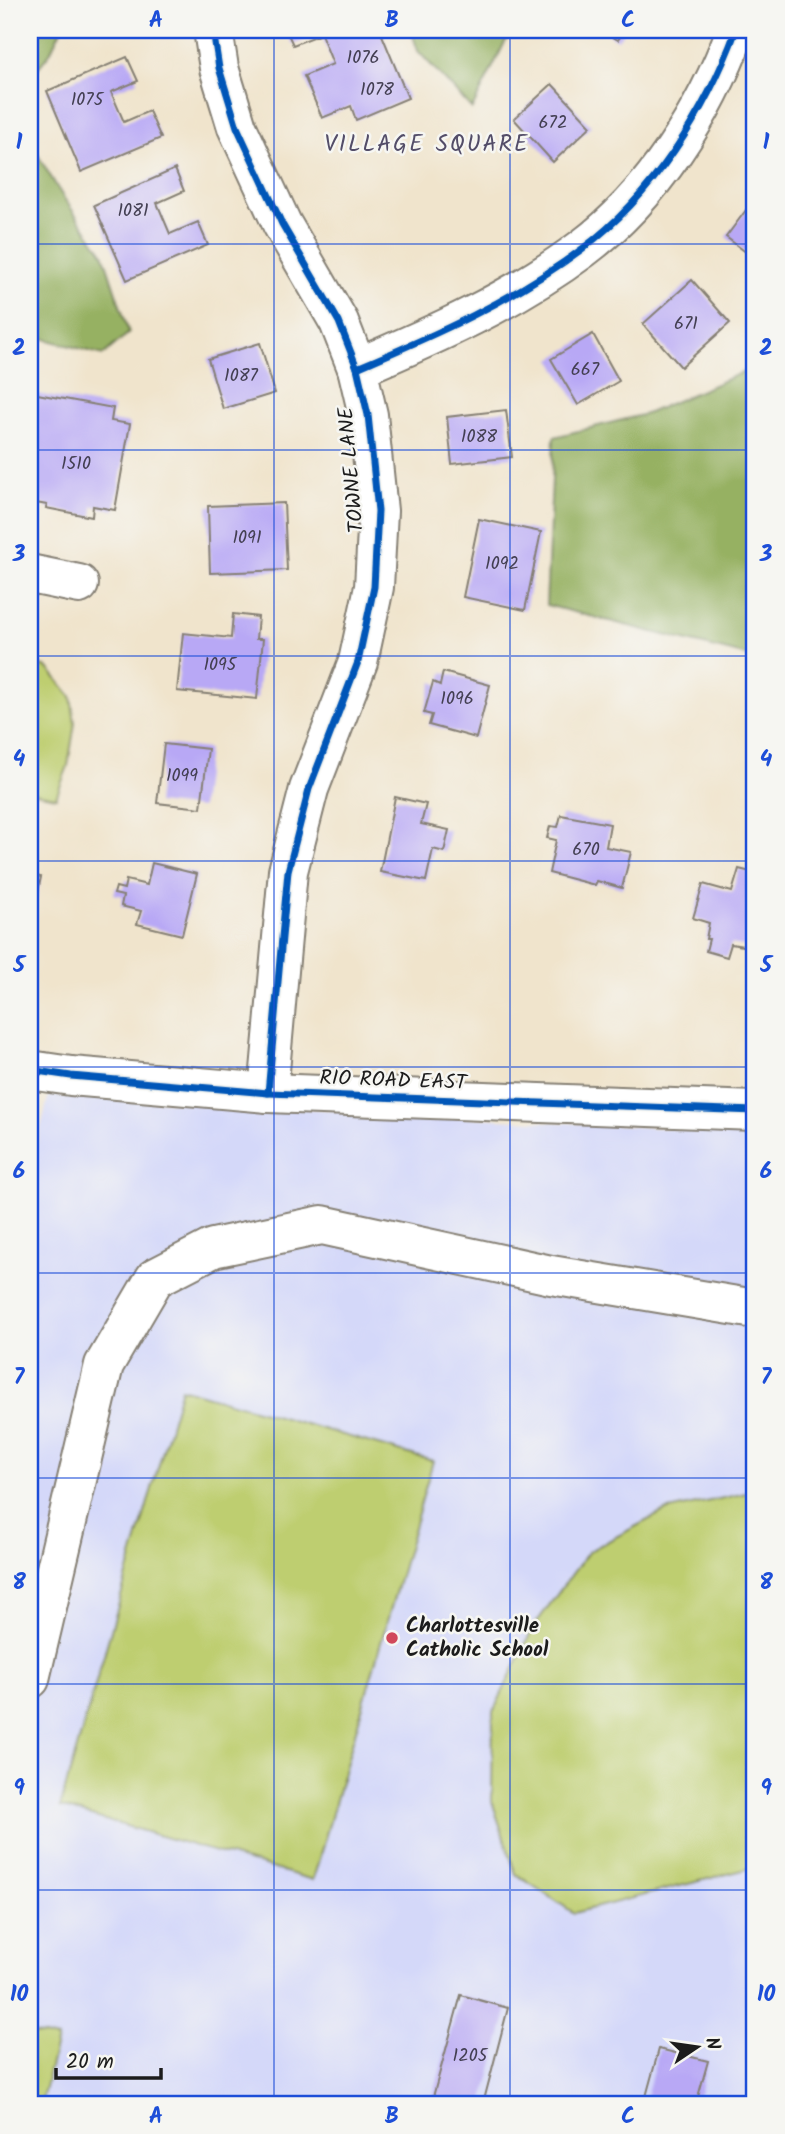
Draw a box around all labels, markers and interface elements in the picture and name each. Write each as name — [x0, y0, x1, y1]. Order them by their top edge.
text: A — [149, 3, 163, 39]
text: B — [385, 3, 399, 39]
text: C — [621, 3, 635, 39]
house number: 1076 — [347, 44, 379, 73]
house number: 1078 — [360, 76, 394, 105]
house number: 1075 — [71, 86, 105, 115]
house number: 672 — [539, 109, 567, 138]
text: 1 — [16, 125, 23, 161]
text: 1 — [763, 125, 770, 161]
district label: VILLAGE SQUARE — [325, 127, 529, 163]
house number: 1081 — [117, 197, 149, 226]
house number: 671 — [674, 310, 698, 339]
text: 2 — [12, 331, 26, 367]
text: 2 — [759, 331, 773, 367]
house number: 667 — [571, 356, 600, 385]
house number: 1087 — [224, 362, 259, 391]
street label: TOWNE LANE — [330, 405, 374, 534]
house number: 1088 — [461, 423, 497, 452]
house number: 1510 — [61, 450, 91, 479]
house number: 1091 — [232, 524, 262, 553]
text: 3 — [12, 537, 26, 573]
text: 3 — [759, 537, 773, 573]
house number: 1092 — [485, 550, 519, 579]
house number: 1095 — [203, 651, 238, 680]
house number: 1096 — [440, 685, 474, 714]
text: 4 — [13, 742, 26, 778]
text: 4 — [760, 742, 773, 778]
house number: 1099 — [166, 762, 198, 791]
house number: 670 — [572, 836, 600, 865]
text: 5 — [12, 948, 27, 984]
text: 5 — [759, 948, 774, 984]
street label: RIO ROAD EAST — [319, 1062, 469, 1100]
text: 6 — [13, 1154, 25, 1190]
text: 6 — [760, 1154, 772, 1190]
text: 7 — [14, 1360, 26, 1396]
text: 7 — [761, 1360, 773, 1396]
text: 8 — [12, 1565, 26, 1601]
text: 8 — [759, 1565, 773, 1601]
place label: Charlottesville Catholic School — [406, 1610, 549, 1667]
marker: Charlottesville Catholic School — [384, 1630, 400, 1646]
text: 9 — [13, 1771, 25, 1807]
text: 9 — [760, 1771, 772, 1807]
text: 10 — [10, 1977, 29, 2013]
text: 10 — [757, 1977, 776, 2013]
north arrow — [662, 2011, 732, 2082]
text: N — [696, 2034, 728, 2053]
scale bar — [56, 2036, 161, 2080]
house number: 1205 — [453, 2042, 489, 2071]
text: 20 m — [66, 2046, 114, 2079]
text: A — [149, 2099, 163, 2134]
text: B — [385, 2099, 399, 2134]
text: C — [621, 2099, 635, 2134]

